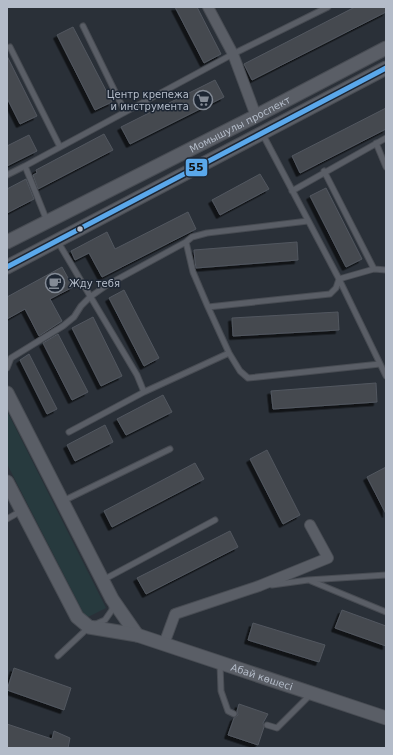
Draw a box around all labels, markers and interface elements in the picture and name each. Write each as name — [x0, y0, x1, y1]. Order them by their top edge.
place label: Центр крепежа и инструмента — [107, 89, 189, 112]
supermarket icon: Центр крепежа и инструмента — [192, 89, 214, 111]
street label: Момышулы проспект — [188, 94, 293, 155]
line badge: 55 — [185, 158, 208, 177]
text: 55 — [188, 161, 204, 174]
unlabelled marker — [75, 224, 85, 234]
cafe icon: Жду тебя — [44, 272, 66, 294]
place label: Жду тебя — [69, 278, 120, 289]
street label: Абай көшесі — [229, 662, 294, 693]

